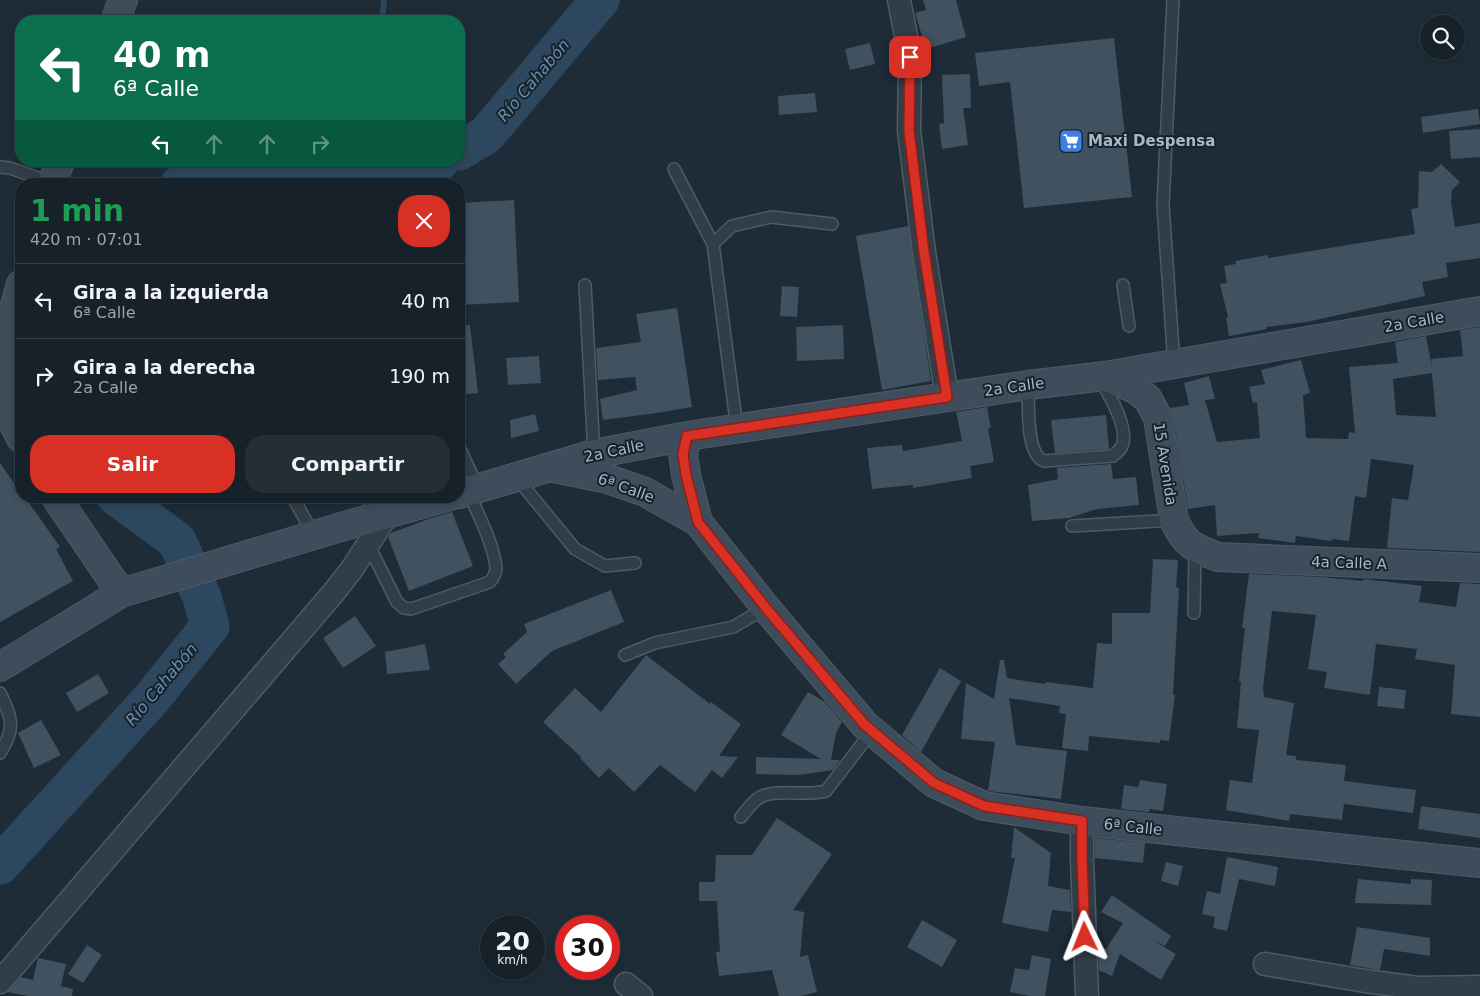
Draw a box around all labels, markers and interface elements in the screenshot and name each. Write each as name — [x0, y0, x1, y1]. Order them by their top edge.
map controls — [1420, 15, 1465, 60]
button: search — [1420, 15, 1465, 60]
icon: left — [30, 35, 95, 100]
text: 40 m — [113, 35, 210, 75]
water label: Río Cahabón — [493, 35, 573, 125]
pin — [889, 36, 931, 78]
icon: arrive — [896, 43, 924, 71]
text: 6ª Calle — [113, 76, 199, 101]
supermarket icon: Maxi Despensa — [1058, 128, 1084, 154]
icon: left — [147, 130, 175, 158]
icon: ahead — [200, 130, 228, 158]
icon: ahead — [253, 130, 281, 158]
icon: right — [306, 130, 334, 158]
place label: Maxi Despensa — [1088, 132, 1215, 150]
text: 1 min — [30, 193, 124, 228]
button: close — [398, 195, 450, 247]
text: 420 m · 07:01 — [30, 230, 143, 249]
text: Gira a la izquierda — [73, 281, 269, 303]
icon: left — [30, 287, 58, 315]
text: 40 m — [401, 290, 450, 312]
text: 6ª Calle — [73, 303, 136, 322]
street label: 2a Calle — [1383, 308, 1445, 336]
text: Gira a la derecha — [73, 356, 256, 378]
icon: right — [30, 362, 58, 390]
text: 190 m — [389, 365, 450, 387]
street label: 2a Calle — [983, 374, 1045, 400]
text: 2a Calle — [73, 378, 138, 397]
street label: 15 Avenida — [1150, 421, 1180, 507]
button: Salir — [30, 435, 235, 493]
button: Compartir — [245, 435, 450, 493]
street label: 2a Calle — [582, 436, 646, 466]
street label: 6ª Calle — [595, 470, 657, 506]
street label: 4a Calle A — [1311, 553, 1388, 573]
water label: Río Cahabón — [121, 639, 201, 729]
street label: 6ª Calle — [1103, 815, 1163, 839]
position arrow — [1058, 910, 1110, 962]
speed limit sign: 30 — [555, 915, 620, 980]
text: 20 — [495, 927, 530, 956]
text: km/h — [497, 953, 528, 967]

